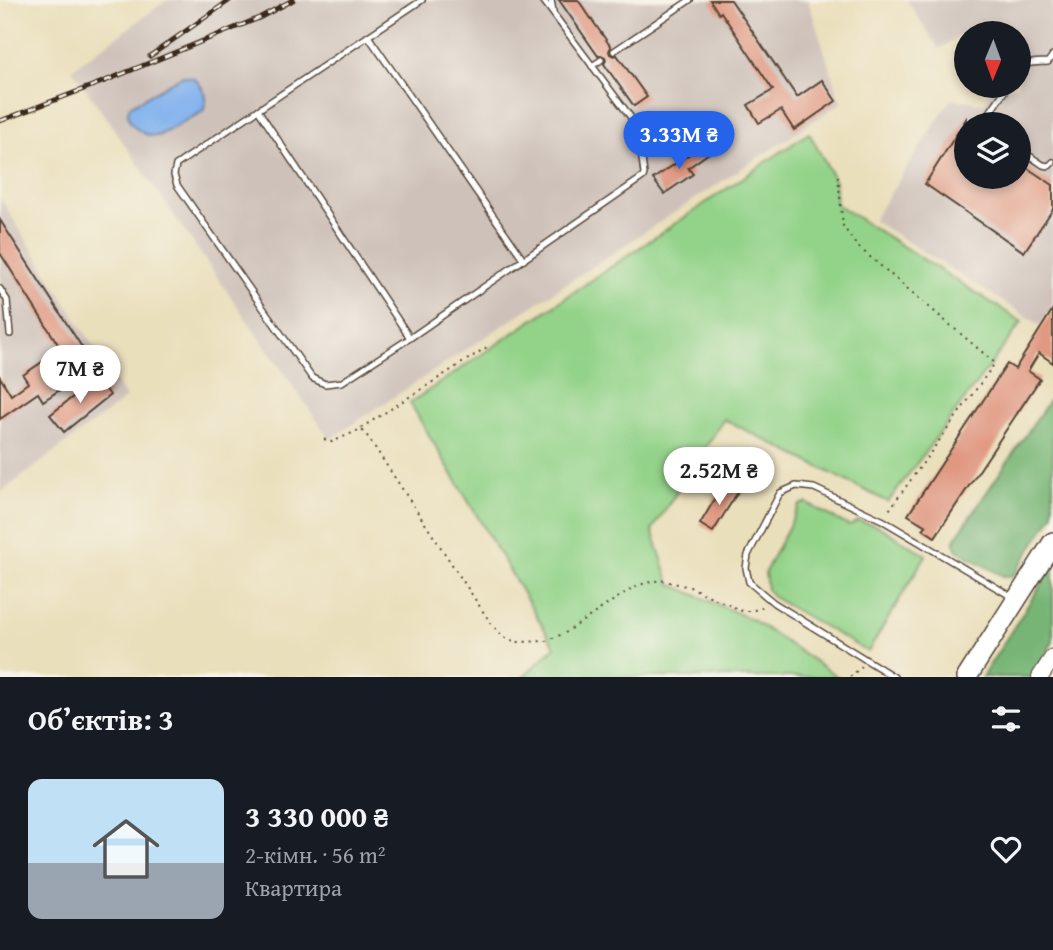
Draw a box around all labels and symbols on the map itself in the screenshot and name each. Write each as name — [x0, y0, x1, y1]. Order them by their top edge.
north arrow — [954, 21, 1031, 98]
pin: 3.33M ₴ — [614, 111, 744, 171]
pin: 7M ₴ — [39, 346, 121, 405]
pin: 2.52M ₴ — [654, 448, 784, 507]

